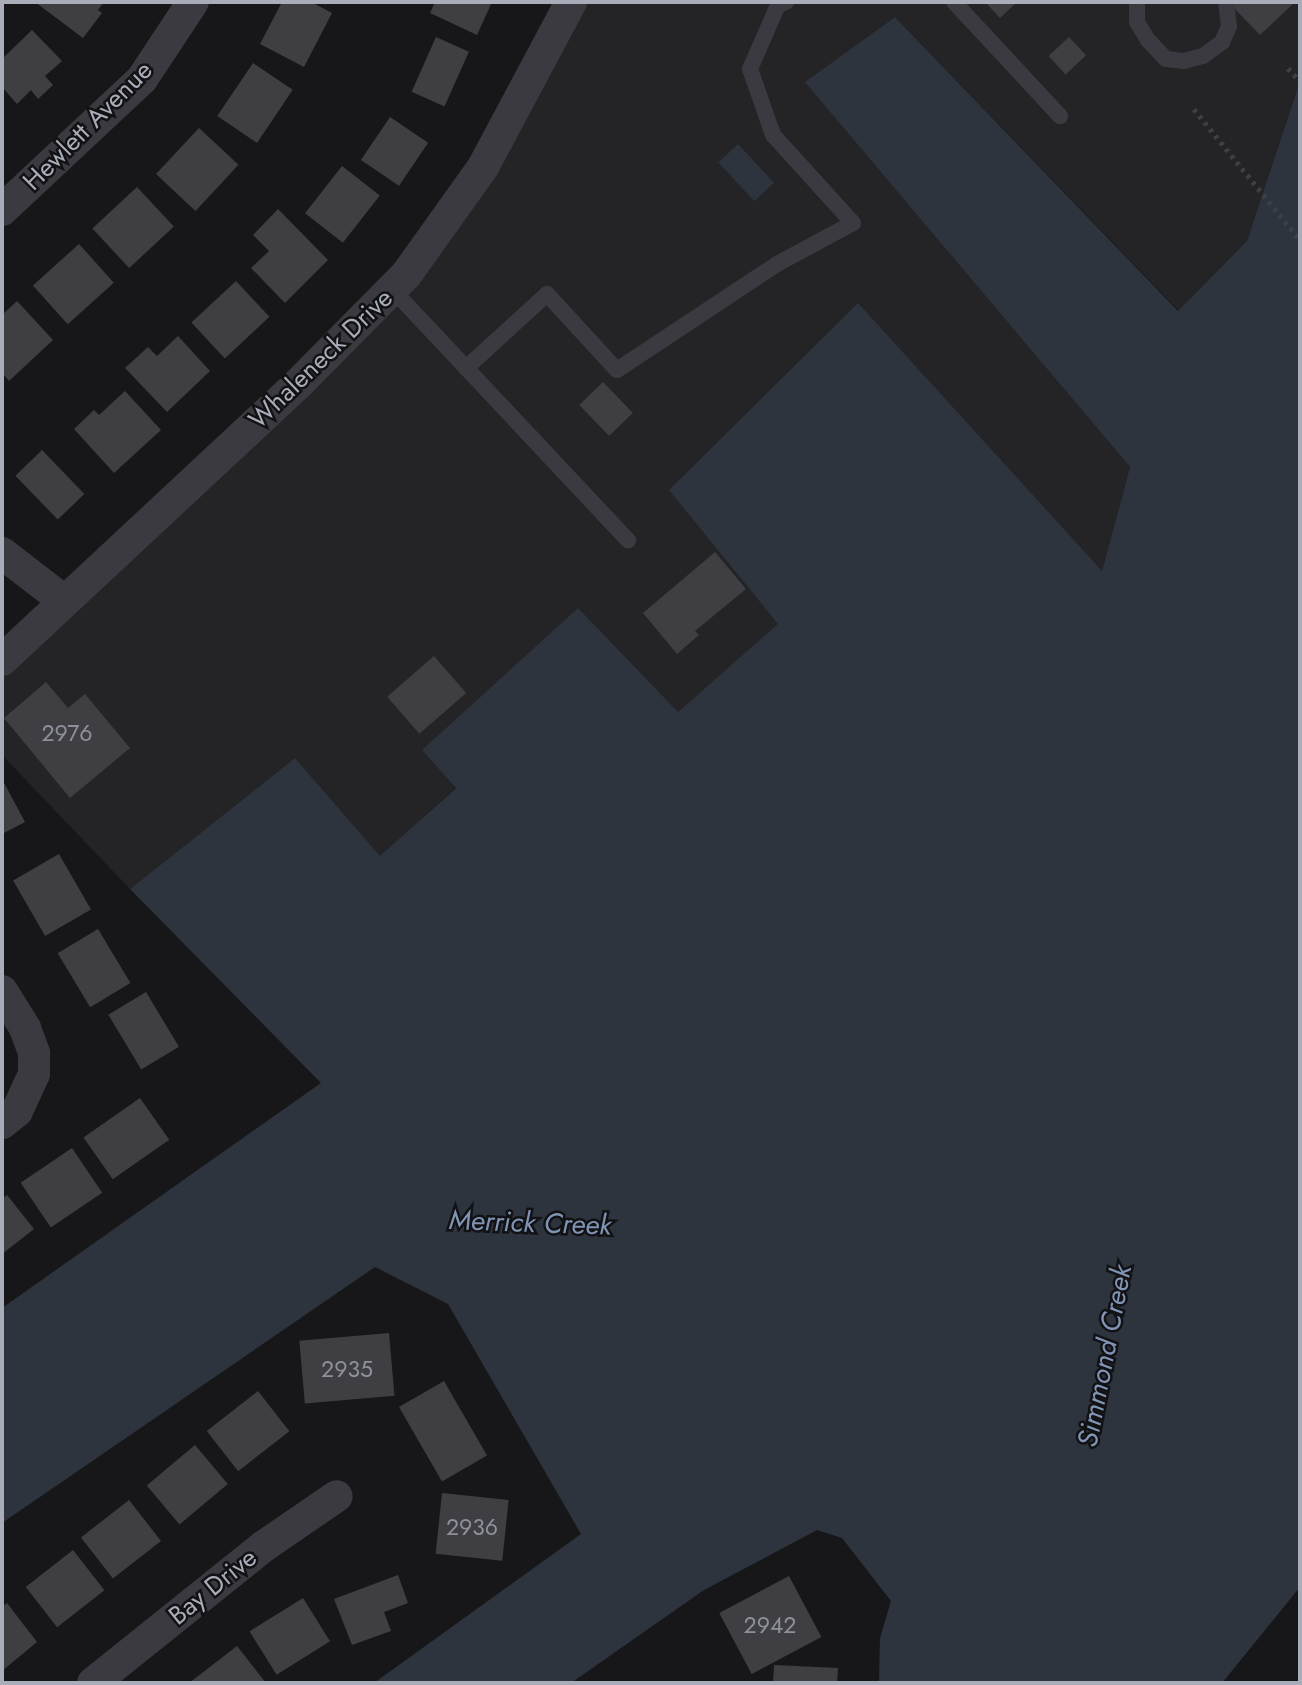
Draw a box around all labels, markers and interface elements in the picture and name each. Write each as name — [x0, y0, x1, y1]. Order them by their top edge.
street label: Hewlett Avenue — [17, 55, 159, 197]
street label: Whaleneck Drive — [243, 283, 399, 435]
house number: 2976 — [42, 719, 92, 747]
water label: Merrick Creek — [448, 1203, 612, 1243]
water label: Simmond Creek — [1071, 1262, 1139, 1450]
house number: 2935 — [321, 1355, 373, 1383]
house number: 2936 — [446, 1513, 498, 1541]
street label: Bay Drive — [163, 1542, 263, 1632]
house number: 2942 — [744, 1611, 796, 1639]

